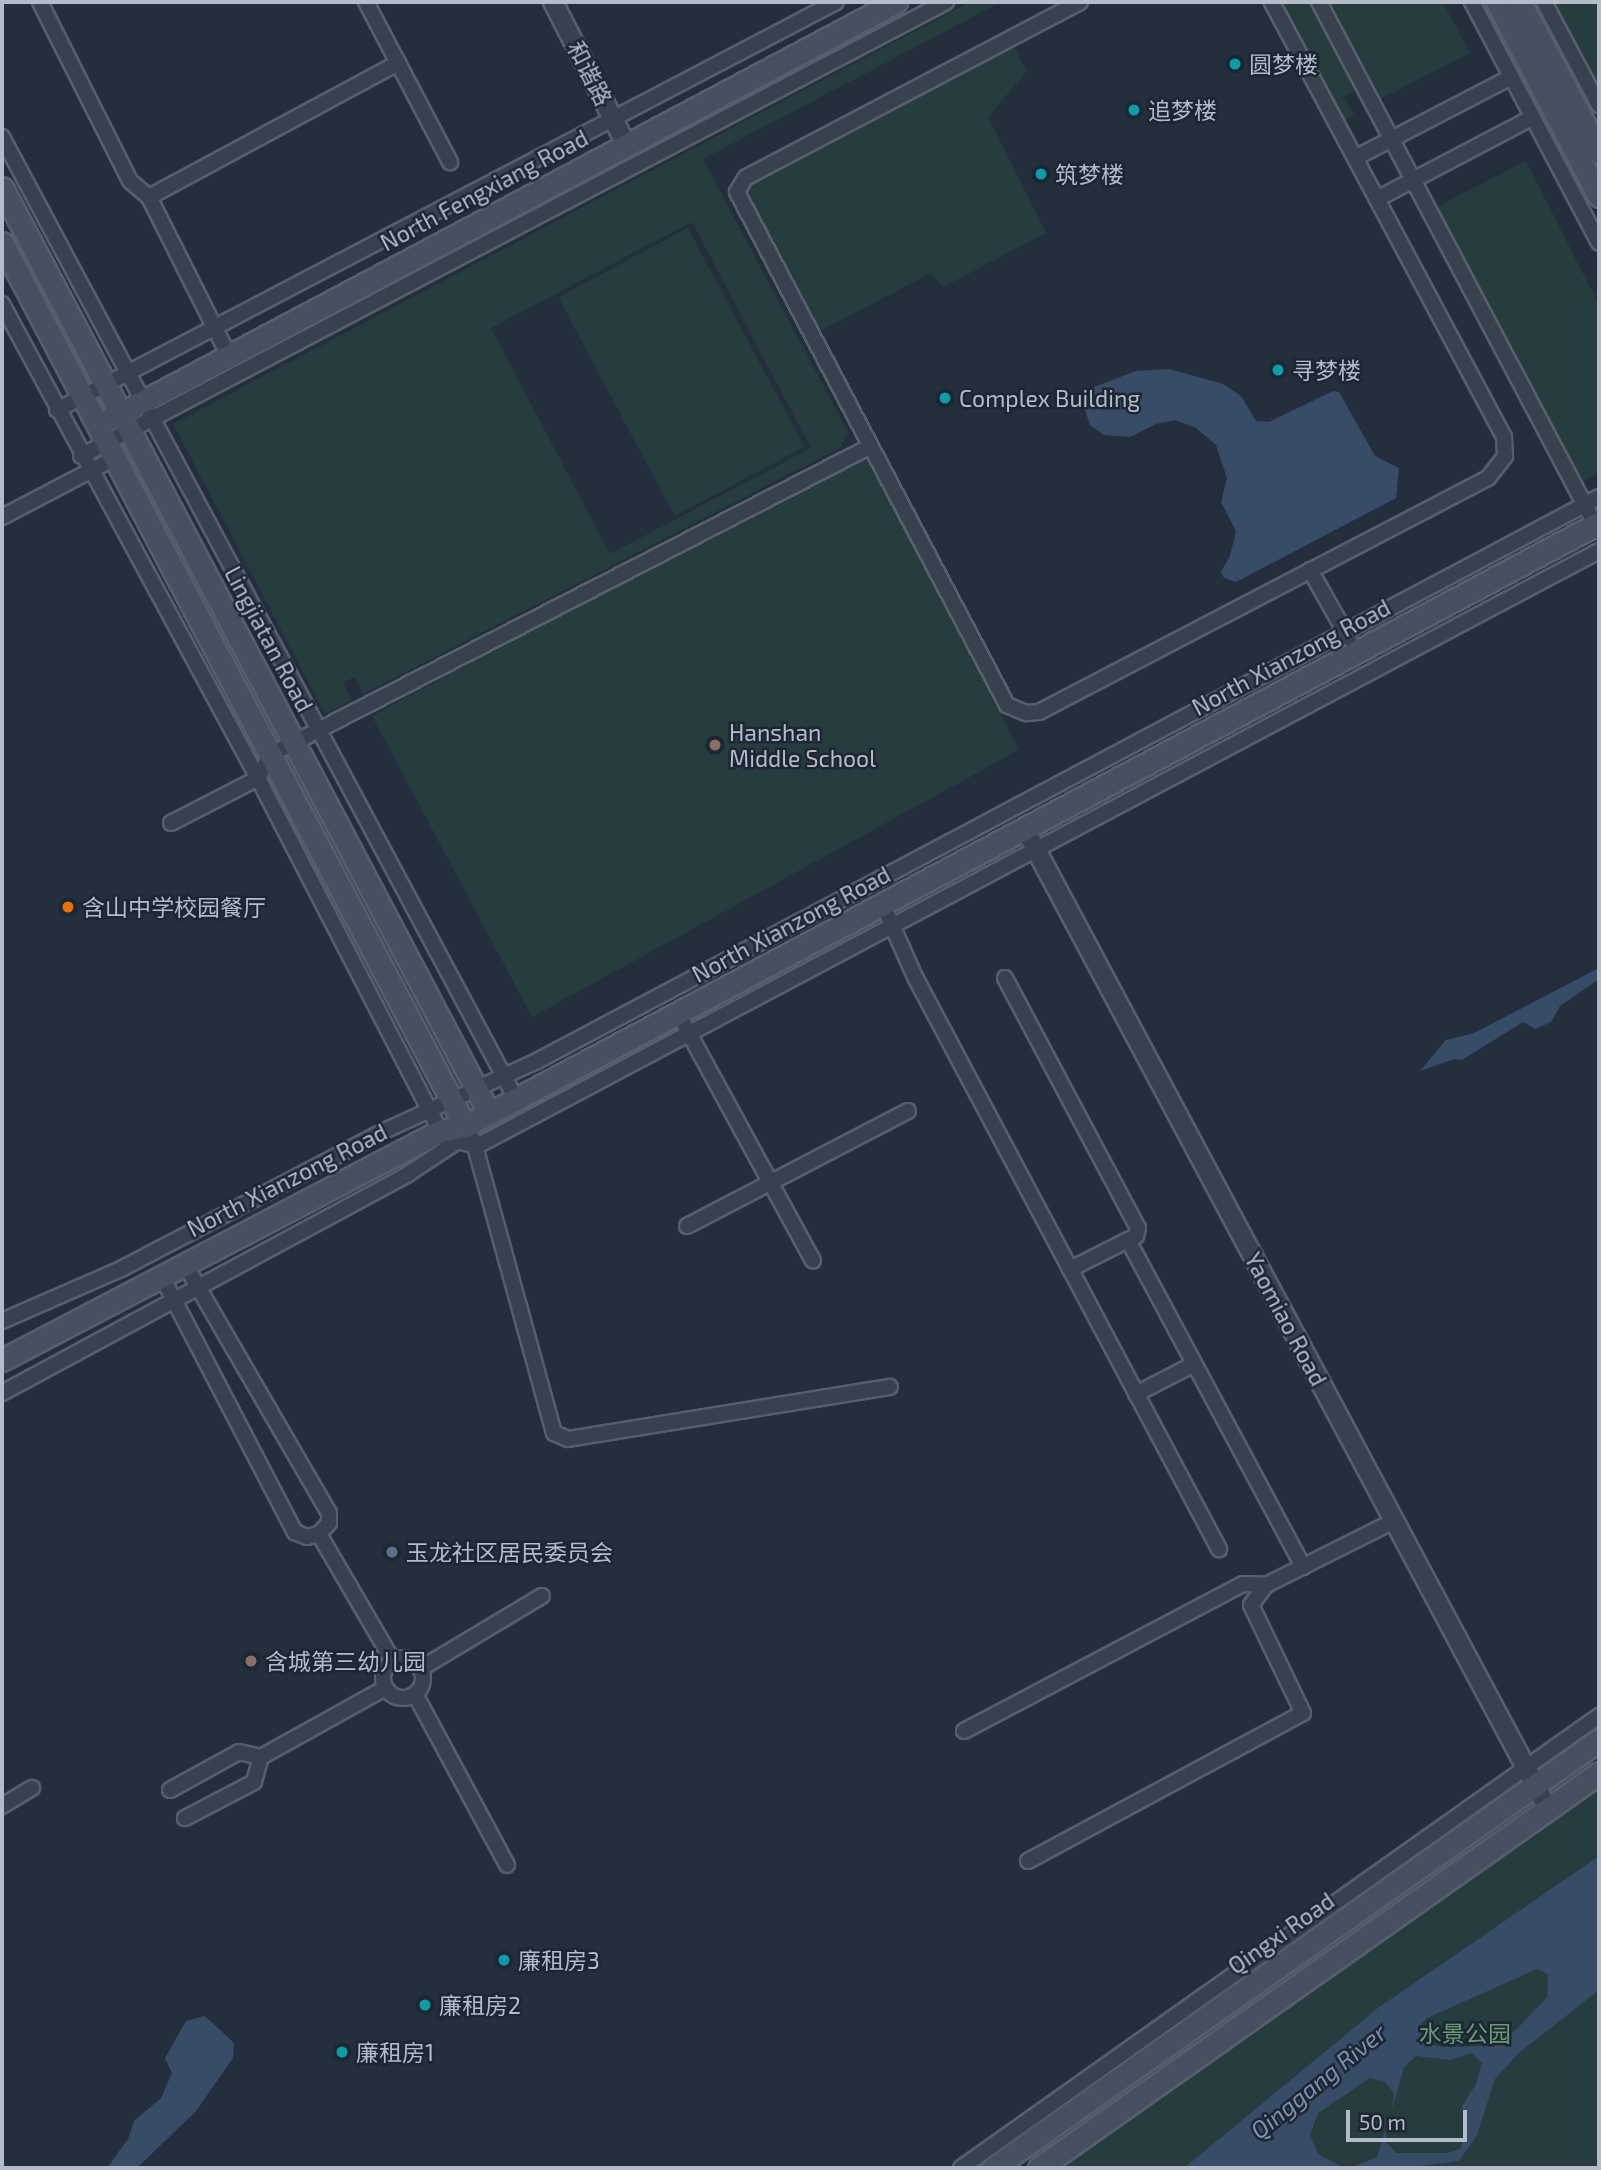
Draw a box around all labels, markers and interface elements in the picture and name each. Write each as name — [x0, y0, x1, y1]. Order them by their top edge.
street label: 和谐路 — [562, 36, 618, 110]
place label: 圆梦楼 — [1249, 50, 1318, 78]
marker: 圆梦楼 — [1227, 56, 1243, 72]
place label: 追梦楼 — [1148, 96, 1217, 124]
marker: 追梦楼 — [1126, 102, 1142, 118]
street label: North Fengxiang Road — [375, 124, 593, 256]
place label: 筑梦楼 — [1055, 160, 1124, 188]
marker: 筑梦楼 — [1033, 166, 1049, 182]
place label: 寻梦楼 — [1292, 356, 1361, 384]
marker: 寻梦楼 — [1270, 362, 1286, 378]
place label: Complex Building — [959, 384, 1140, 412]
marker: Complex Building — [937, 390, 953, 406]
street label: Lingjiatan Road — [219, 562, 319, 716]
street label: North Xianzong Road — [1187, 593, 1395, 721]
place label: Hanshan Middle School — [729, 718, 876, 772]
marker: Hanshan Middle School — [707, 737, 723, 753]
street label: North Xianzong Road — [687, 860, 895, 988]
place label: 含山中学校园餐厅 — [82, 893, 266, 921]
marker: 含山中学校园餐厅 — [60, 899, 76, 915]
street label: North Xianzong Road — [182, 1118, 392, 1242]
street label: Yaomiao Road — [1239, 1248, 1333, 1390]
place label: 玉龙社区居民委员会 — [406, 1538, 613, 1566]
marker: 玉龙社区居民委员会 — [384, 1544, 400, 1560]
place label: 含城第三幼儿园 — [265, 1647, 426, 1675]
marker: 含城第三幼儿园 — [243, 1653, 259, 1669]
street label: Qingxi Road — [1223, 1886, 1339, 1980]
place label: 廉租房3 — [518, 1946, 600, 1974]
marker: 廉租房3 — [496, 1952, 512, 1968]
place label: 廉租房2 — [439, 1991, 521, 2019]
marker: 廉租房2 — [417, 1997, 433, 2013]
water label: Qinggang River — [1244, 2018, 1392, 2144]
park label: 水景公园 — [1419, 2019, 1511, 2047]
place label: 廉租房1 — [356, 2038, 434, 2066]
marker: 廉租房1 — [334, 2044, 350, 2060]
scale bar — [1349, 2096, 1470, 2140]
text: 50 m — [1359, 2109, 1406, 2134]

